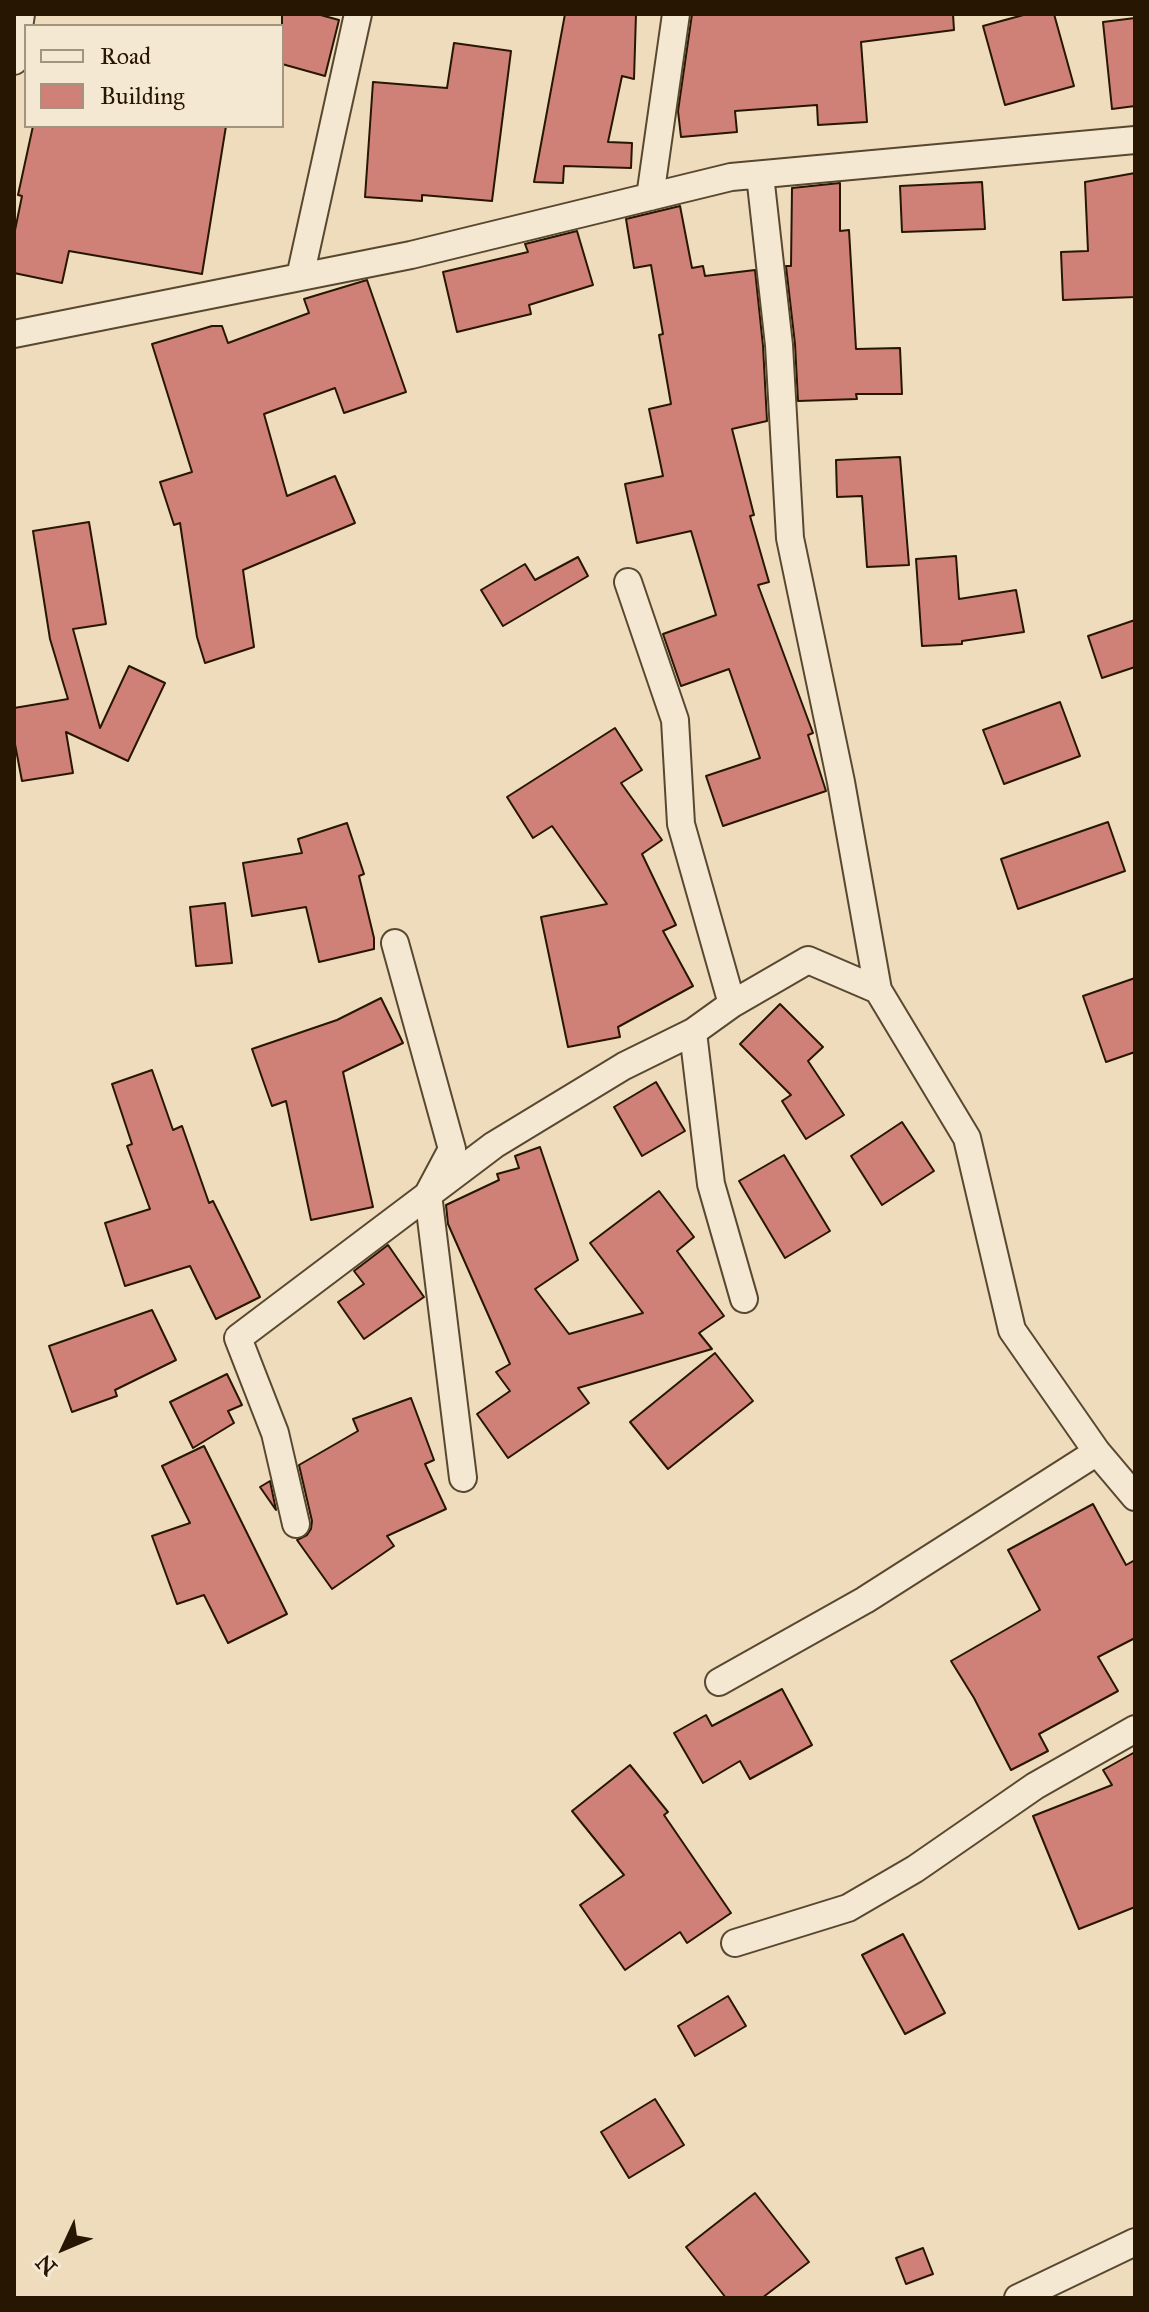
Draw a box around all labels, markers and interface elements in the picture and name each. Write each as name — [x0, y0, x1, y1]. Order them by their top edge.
legend — [24, 24, 284, 128]
text: Road — [100, 41, 151, 71]
text: Building — [100, 81, 185, 111]
north arrow — [24, 2208, 104, 2288]
text: N — [30, 2249, 63, 2281]

